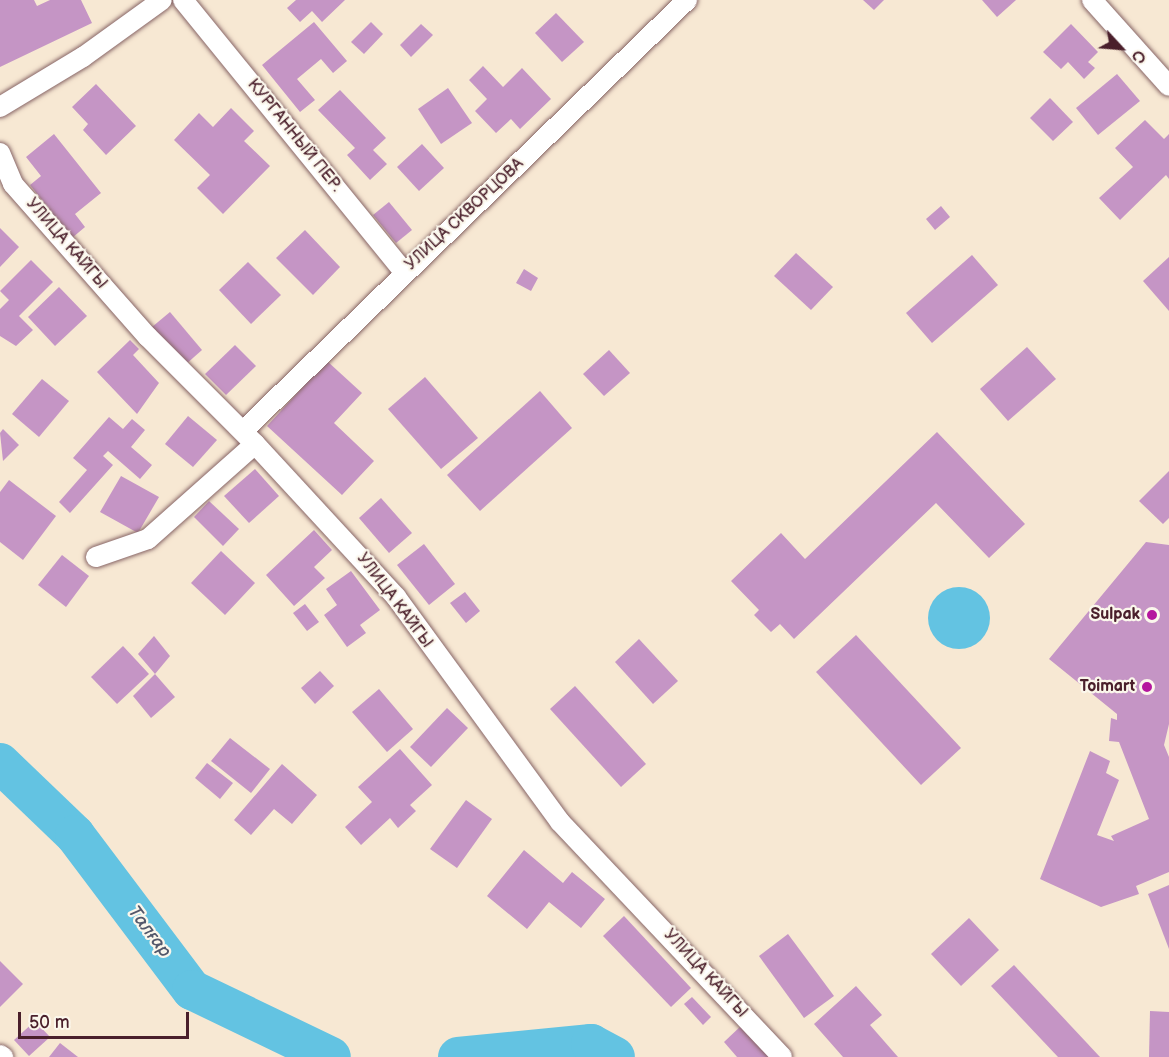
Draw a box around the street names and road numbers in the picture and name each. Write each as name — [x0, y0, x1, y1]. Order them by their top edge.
street label: КУРГАННЫЙ ПЕР. — [243, 76, 345, 196]
street label: УЛИЦА СКВОРЦОВА — [402, 155, 528, 275]
street label: УЛИЦА КАЙГЫ — [21, 195, 111, 293]
street label: УЛИЦА КАЙГЫ — [352, 550, 436, 652]
street label: УЛИЦА КАЙГЫ — [659, 926, 751, 1022]

